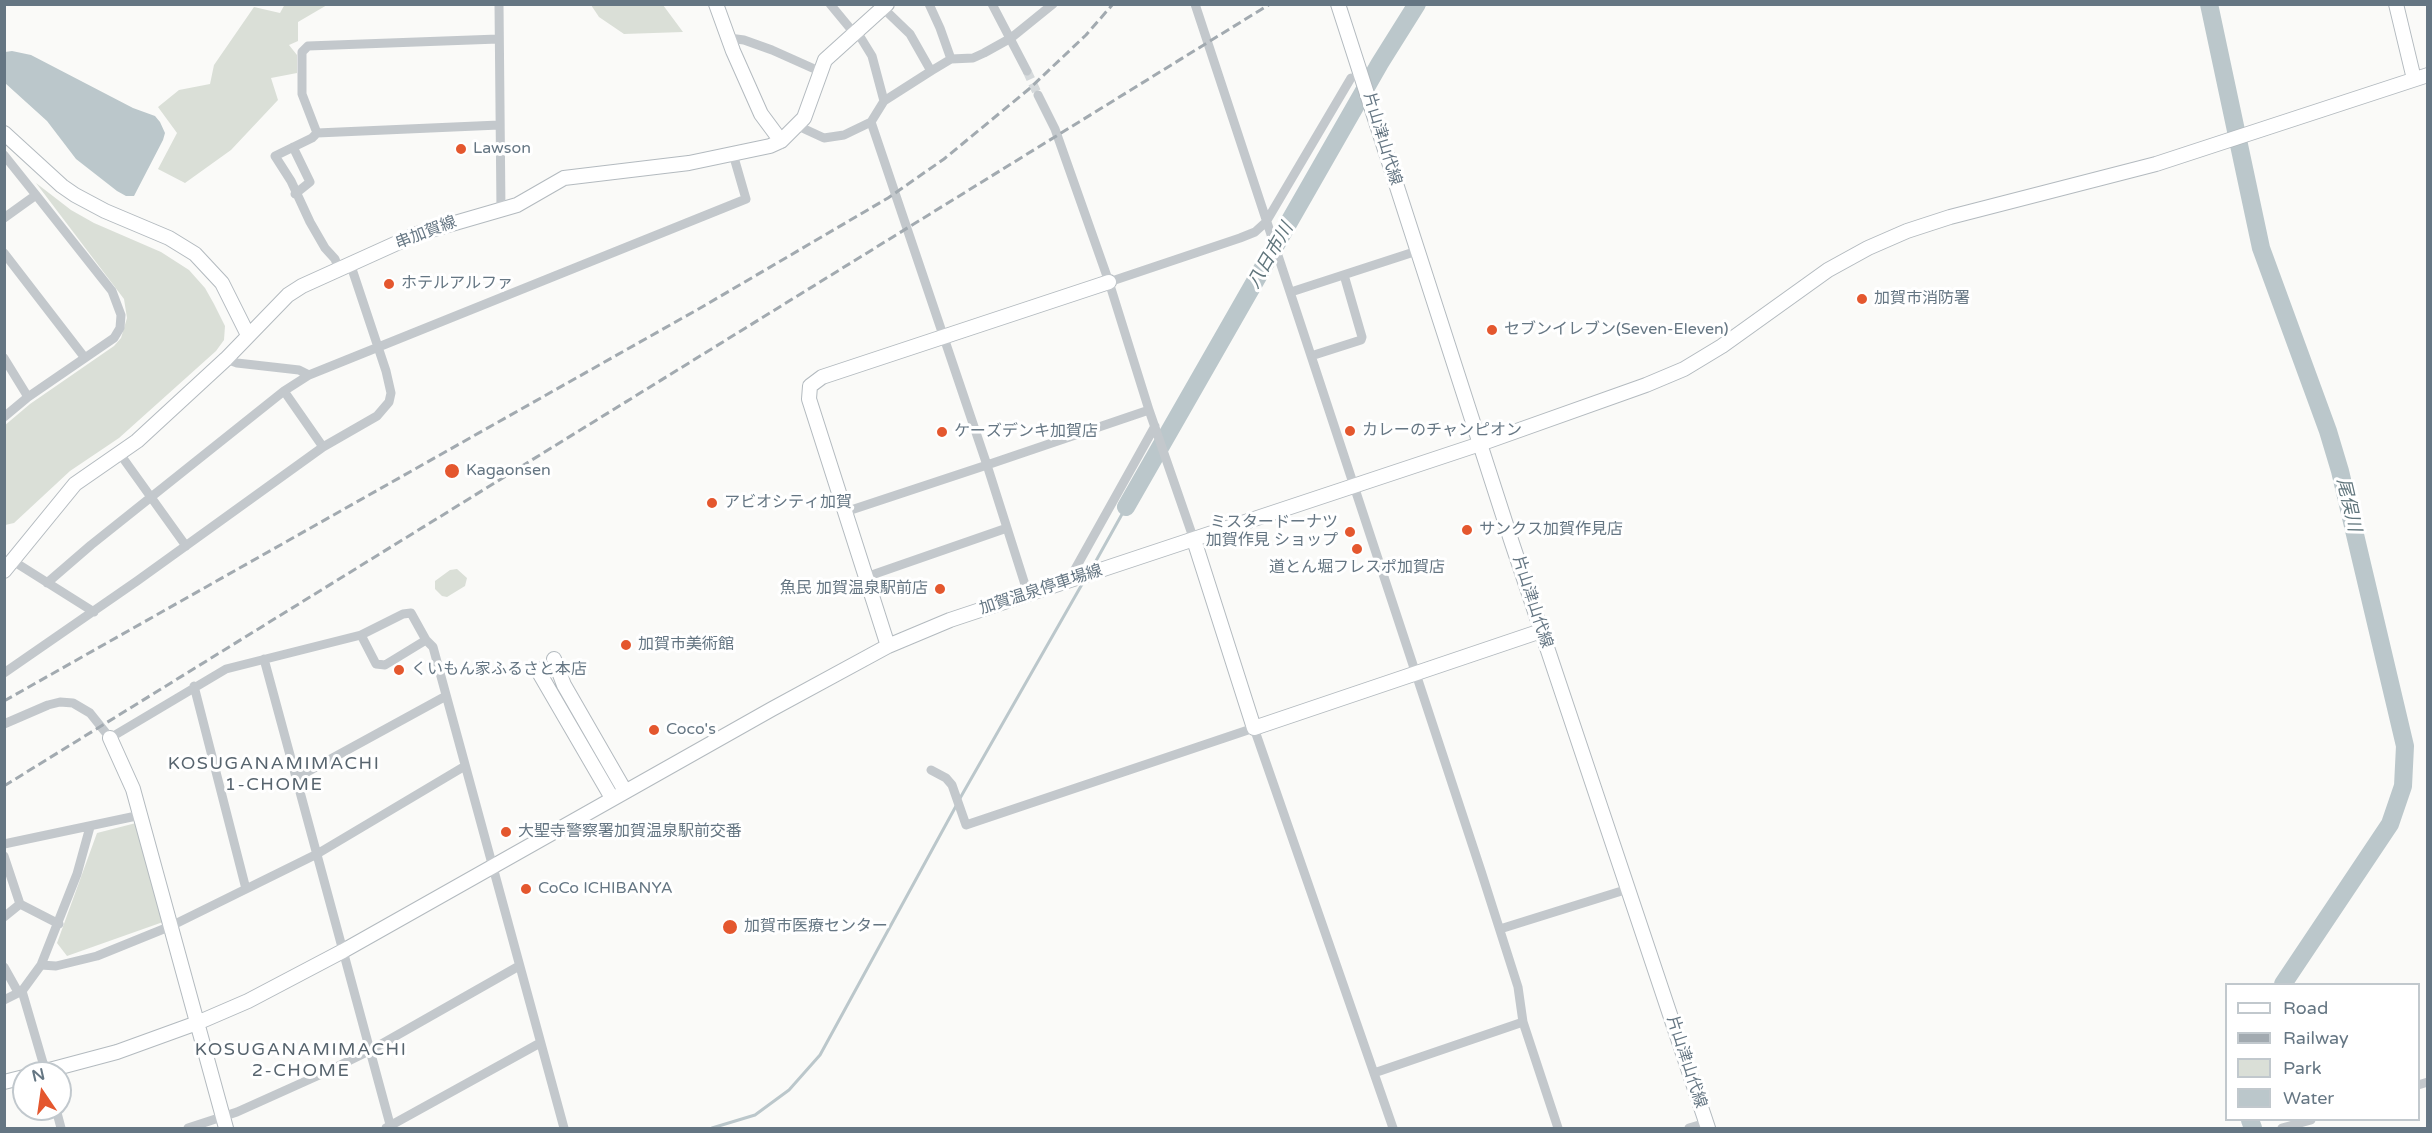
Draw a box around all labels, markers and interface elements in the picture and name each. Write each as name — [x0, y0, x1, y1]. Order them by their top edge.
street label: 片山津山代線 — [1359, 90, 1405, 188]
place label: Lawson — [473, 139, 531, 159]
marker: Lawson — [454, 142, 468, 156]
street label: 串加賀線 — [393, 213, 459, 253]
water label: 八日市川 — [1244, 219, 1298, 293]
place label: ホテルアルファ — [401, 274, 513, 294]
marker: ホテルアルファ — [382, 277, 396, 291]
place label: 加賀市消防署 — [1874, 289, 1970, 309]
marker: 加賀市消防署 — [1855, 292, 1869, 306]
place label: セブンイレブン(Seven-Eleven) — [1504, 320, 1729, 340]
marker: セブンイレブン(Seven-Eleven) — [1485, 323, 1499, 337]
place label: カレーのチャンピオン — [1362, 421, 1522, 441]
place label: ケーズデンキ加賀店 — [954, 422, 1098, 442]
marker: カレーのチャンピオン — [1343, 424, 1357, 438]
marker: ケーズデンキ加賀店 — [935, 425, 949, 439]
place label: Kagaonsen — [466, 461, 551, 481]
marker: Kagaonsen — [443, 462, 461, 480]
water label: 尾俣川 — [2331, 476, 2365, 534]
place label: アビオシティ加賀 — [724, 493, 852, 513]
marker: アビオシティ加賀 — [705, 496, 719, 510]
place label: ミスタードーナツ 加賀作見 ショップ — [1206, 513, 1338, 551]
place label: サンクス加賀作見店 — [1479, 520, 1623, 540]
marker: サンクス加賀作見店 — [1460, 523, 1474, 537]
marker: ミスタードーナツ 加賀作見 ショップ — [1343, 525, 1357, 539]
marker: 道とん堀フレスポ加賀店 — [1350, 542, 1364, 556]
street label: 片山津山代線 — [1508, 553, 1556, 651]
place label: 道とん堀フレスポ加賀店 — [1269, 558, 1445, 578]
street label: 加賀温泉停車場線 — [977, 561, 1105, 619]
place label: 魚民 加賀温泉駅前店 — [780, 579, 928, 599]
marker: 魚民 加賀温泉駅前店 — [933, 582, 947, 596]
place label: 加賀市美術館 — [638, 635, 734, 655]
marker: 加賀市美術館 — [619, 638, 633, 652]
place label: くいもん家ふるさと本店 — [411, 660, 587, 680]
marker: くいもん家ふるさと本店 — [392, 663, 406, 677]
place label: Coco's — [666, 720, 716, 740]
marker: Coco's — [647, 723, 661, 737]
district label: KOSUGANAMIMACHI 1-CHOME — [168, 753, 380, 795]
place label: 大聖寺警察署加賀温泉駅前交番 — [518, 822, 742, 842]
marker: 大聖寺警察署加賀温泉駅前交番 — [499, 825, 513, 839]
place label: CoCo ICHIBANYA — [538, 879, 673, 899]
marker: CoCo ICHIBANYA — [519, 882, 533, 896]
place label: 加賀市医療センター — [744, 917, 888, 937]
marker: 加賀市医療センター — [721, 918, 739, 936]
legend — [2225, 983, 2420, 1121]
text: Road — [2283, 997, 2328, 1019]
street label: 片山津山代線 — [1662, 1013, 1710, 1111]
text: Railway — [2283, 1027, 2349, 1049]
district label: KOSUGANAMIMACHI 2-CHOME — [195, 1039, 407, 1082]
text: Park — [2283, 1057, 2321, 1079]
north arrow — [12, 1061, 72, 1121]
text: N — [30, 1064, 47, 1087]
text: Water — [2283, 1087, 2334, 1109]

